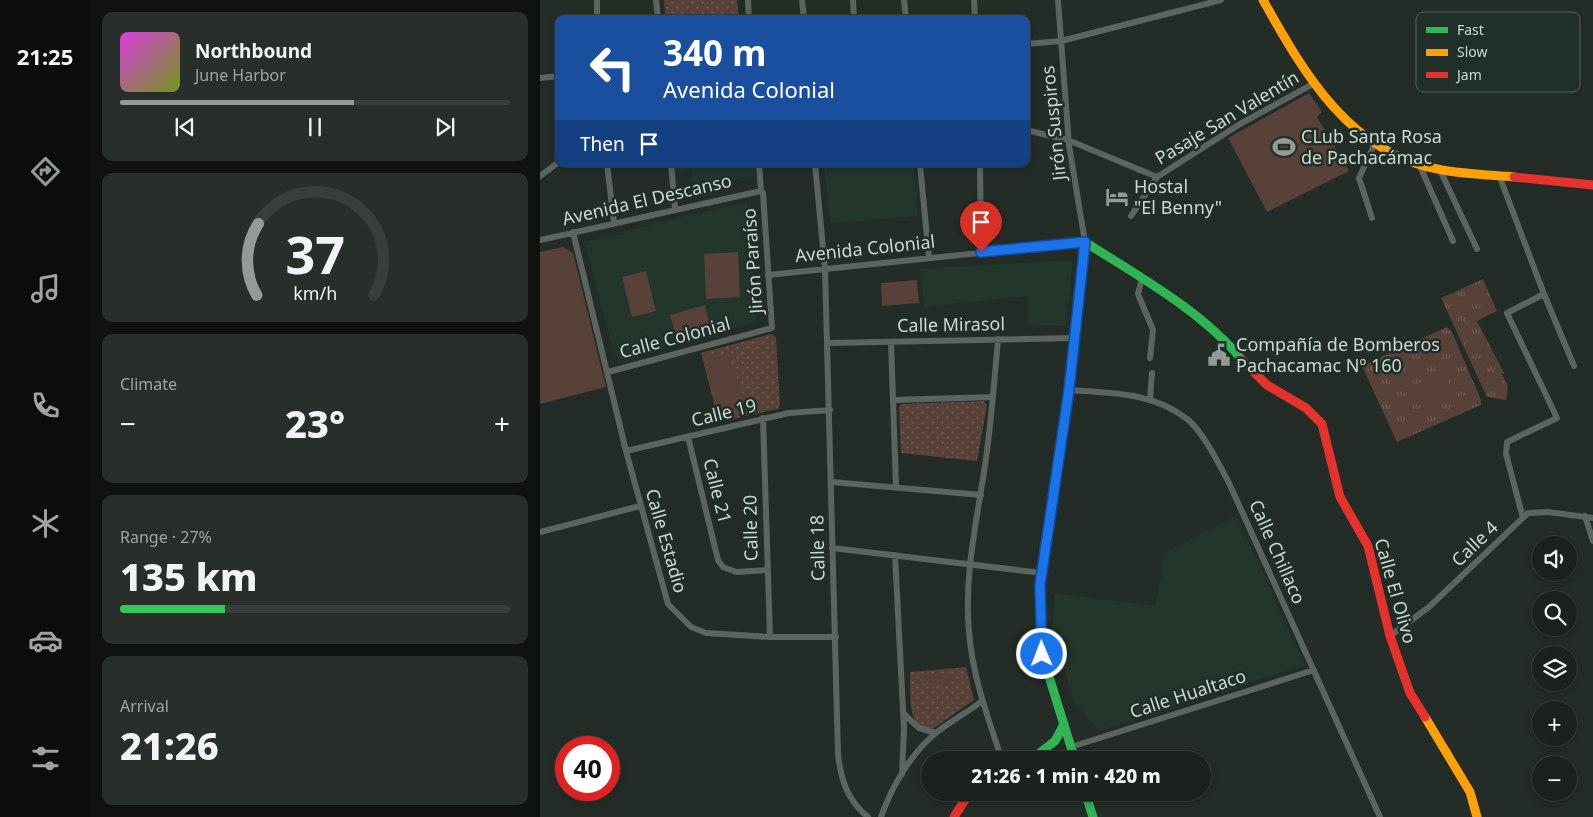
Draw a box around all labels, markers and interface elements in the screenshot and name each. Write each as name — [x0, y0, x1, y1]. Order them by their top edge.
legend — [1416, 12, 1580, 92]
text: Fast — [1457, 20, 1484, 39]
text: 340 m — [663, 29, 766, 76]
icon: left — [580, 35, 645, 100]
text: Northbound — [195, 38, 312, 64]
text: 21:25 — [17, 41, 73, 71]
text: Slow — [1457, 42, 1488, 61]
text: June Harbor — [195, 64, 286, 86]
street label: Jirón Suspiros — [1035, 65, 1071, 184]
street label: Pasaje San Valentín — [1150, 65, 1303, 170]
text: Jam — [1455, 65, 1482, 84]
text: Avenida Colonial — [663, 74, 835, 104]
icon: previous — [171, 113, 199, 141]
icon: pause — [301, 113, 329, 141]
icon: next — [431, 113, 459, 141]
place label: CLub Santa Rosa de Pachacámac — [1301, 124, 1442, 169]
icon: arrive — [635, 130, 663, 158]
text: Then — [580, 131, 625, 157]
sports icon: CLub Santa Rosa de Pachacámac — [1271, 134, 1297, 160]
icon: directions — [28, 154, 63, 189]
street label: Avenida El Descanso — [560, 168, 734, 230]
place label: Hostal "El Benny" — [1134, 174, 1222, 219]
hotel icon: Hostal "El Benny" — [1104, 184, 1130, 210]
pin — [960, 201, 1002, 252]
street label: Jirón Paraíso — [736, 208, 768, 317]
icon: arrive — [967, 208, 995, 236]
text: 37 — [285, 218, 345, 289]
street label: Avenida Colonial — [794, 229, 936, 267]
icon: music — [28, 271, 63, 306]
text: km/h — [293, 281, 337, 305]
street label: Calle Colonial — [617, 311, 733, 363]
street label: Calle Mirasol — [897, 311, 1005, 337]
place label: Compañía de Bomberos Pachacamac Nº 160 — [1236, 332, 1440, 377]
public building icon: Compañía de Bomberos Pachacamac Nº 160 — [1206, 342, 1232, 368]
text: Climate — [120, 373, 177, 395]
icon: phone — [28, 388, 63, 423]
street label: Calle 19 — [689, 392, 759, 432]
text: 23° — [285, 397, 345, 449]
text: − — [120, 404, 136, 442]
text: + — [494, 404, 510, 442]
street label: Calle 21 — [698, 456, 738, 526]
street label: Calle Estadio — [641, 486, 693, 596]
street label: Calle 20 — [737, 495, 763, 561]
street label: Calle Chillaco — [1244, 496, 1312, 607]
icon: climate — [28, 506, 63, 541]
street label: Calle 18 — [804, 515, 830, 581]
street label: Calle 4 — [1446, 515, 1503, 571]
text: Range · 27% — [120, 526, 212, 548]
street label: Calle El Olivo — [1369, 535, 1422, 646]
map controls — [1532, 536, 1577, 801]
button: sound — [1532, 536, 1577, 581]
text: 135 km — [120, 550, 258, 602]
button: search — [1532, 591, 1577, 636]
icon: car — [28, 623, 63, 658]
position arrow — [1015, 627, 1067, 679]
button: layers — [1532, 646, 1577, 691]
street label: Calle Hualtaco — [1126, 663, 1249, 723]
text: Arrival — [120, 695, 169, 717]
button: + — [1532, 701, 1577, 746]
text: 21:26 — [120, 719, 219, 771]
speed limit sign: 40 — [555, 736, 620, 801]
icon: filters — [28, 741, 63, 776]
button: − — [1532, 756, 1577, 801]
text: 21:26 · 1 min · 420 m — [971, 763, 1161, 789]

